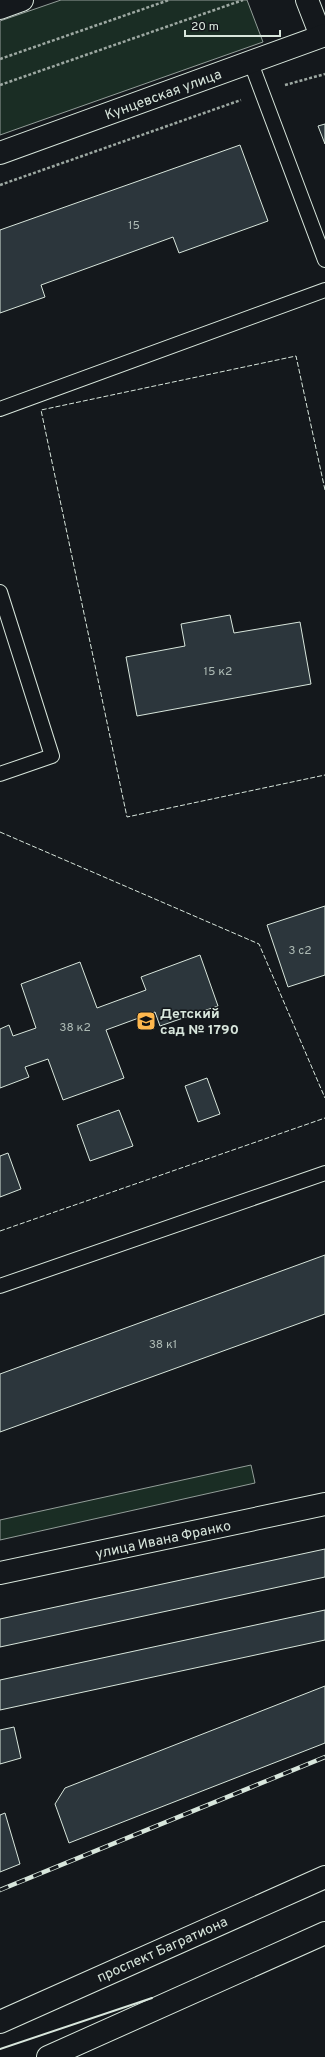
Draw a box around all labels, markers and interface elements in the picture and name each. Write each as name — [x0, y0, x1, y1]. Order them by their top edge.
scale bar — [185, 12, 280, 38]
text: 20 m — [191, 19, 219, 35]
street label: Кунцевская улица — [103, 66, 224, 124]
house number: 15 — [128, 218, 140, 234]
house number: 15 к2 — [204, 664, 232, 680]
house number: 3 с2 — [288, 943, 312, 959]
place label: Детский сад № 1790 — [160, 1006, 239, 1039]
school or university icon: Детский сад № 1790 — [135, 1010, 157, 1032]
house number: 38 к2 — [59, 1020, 91, 1036]
house number: 38 к1 — [149, 1337, 177, 1353]
street label: улица Ивана Франко — [94, 1518, 233, 1563]
street label: проспект Багратиона — [95, 1914, 231, 1987]

